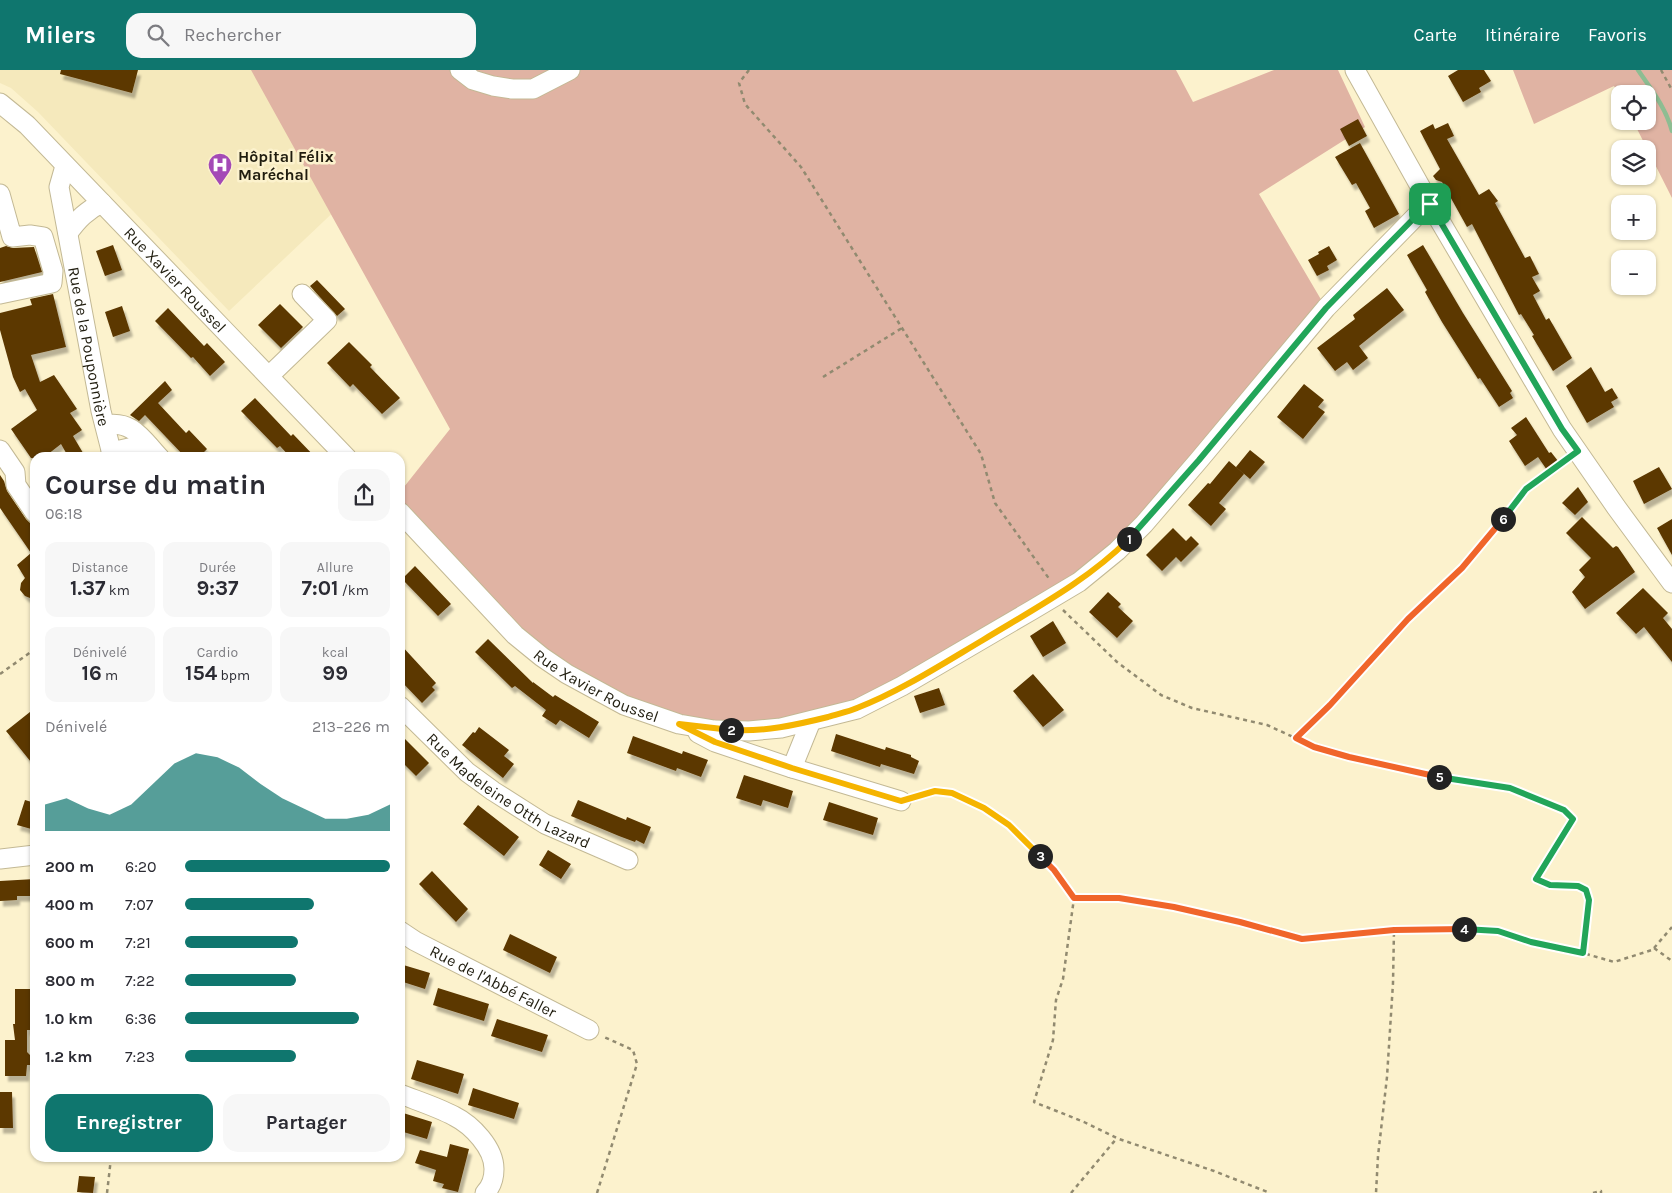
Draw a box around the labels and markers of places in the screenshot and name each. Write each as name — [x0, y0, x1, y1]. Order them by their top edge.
place label: Hôpital Félix Maréchal — [238, 147, 334, 184]
hospital icon: Hôpital Félix Maréchal — [207, 152, 233, 186]
pin — [1409, 183, 1451, 225]
pin: 6 — [1490, 506, 1516, 532]
pin: 1 — [1116, 526, 1142, 552]
pin: 2 — [718, 718, 744, 742]
pin: 5 — [1426, 764, 1452, 790]
pin: 3 — [1028, 844, 1052, 868]
pin: 4 — [1452, 916, 1476, 942]

